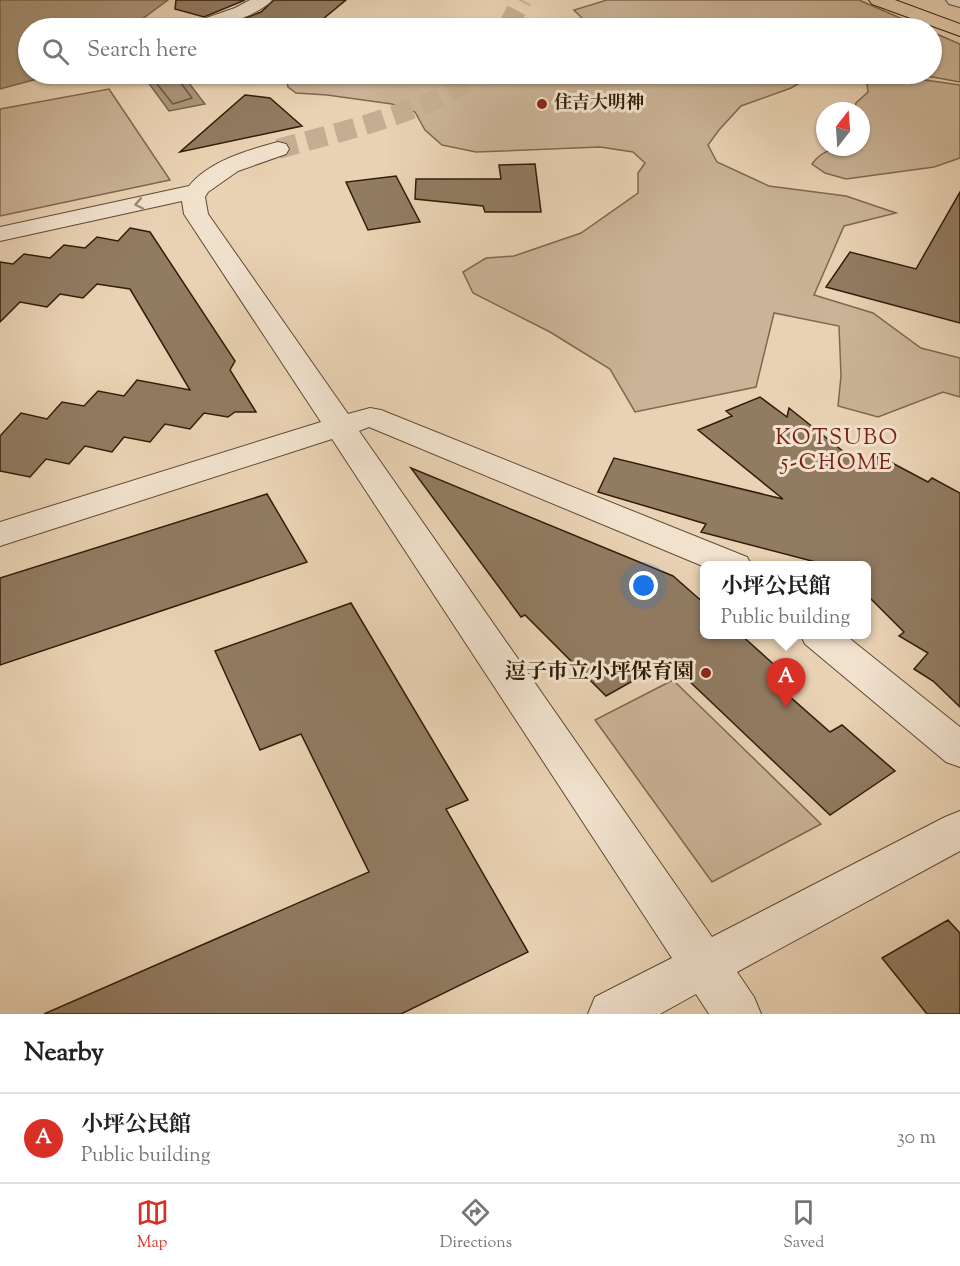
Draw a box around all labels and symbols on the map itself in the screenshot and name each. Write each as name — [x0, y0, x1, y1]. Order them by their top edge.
place label: 住吉大明神 — [554, 91, 644, 117]
marker: 住吉大明神 — [535, 97, 549, 111]
north arrow — [816, 102, 870, 156]
one-way arrow — [134, 197, 144, 210]
district label: KOTSUBO 5-CHOME — [775, 423, 899, 480]
your location — [629, 571, 658, 600]
place label: 逗子市立小坪保育園 — [505, 658, 694, 688]
pin: A — [766, 658, 806, 708]
marker: 逗子市立小坪保育園 — [699, 666, 713, 680]

